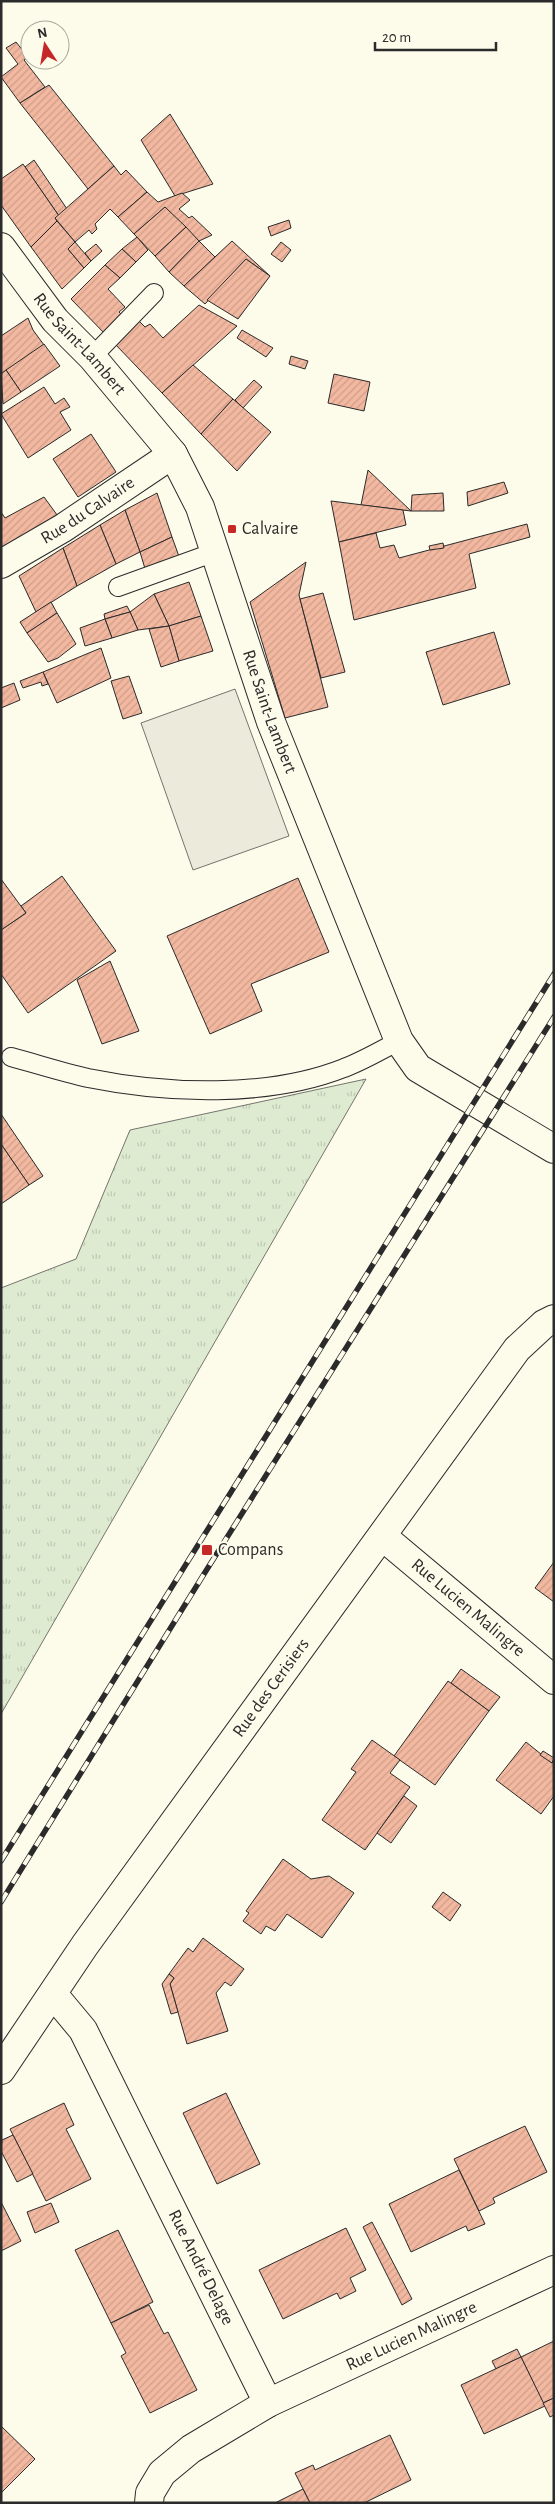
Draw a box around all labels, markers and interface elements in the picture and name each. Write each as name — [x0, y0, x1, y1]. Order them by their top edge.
north arrow — [20, 20, 70, 70]
scale bar — [375, 20, 496, 52]
text: N — [36, 25, 49, 41]
text: 20 m — [382, 30, 411, 45]
street label: Rue Saint-Lambert — [29, 290, 129, 399]
street label: Rue du Calvaire — [38, 474, 138, 548]
place label: Calvaire — [242, 520, 298, 538]
marker: Calvaire — [226, 523, 238, 535]
street label: Rue Saint-Lambert — [239, 648, 300, 776]
place label: Compans — [218, 1541, 283, 1559]
marker: Compans — [200, 1543, 214, 1557]
street label: Rue Lucien Malingre — [408, 1555, 528, 1660]
street label: Rue des Cerisiers — [230, 1635, 313, 1741]
street label: Rue André Delage — [165, 2207, 237, 2328]
street label: Rue Lucien Malingre — [343, 2298, 480, 2374]

